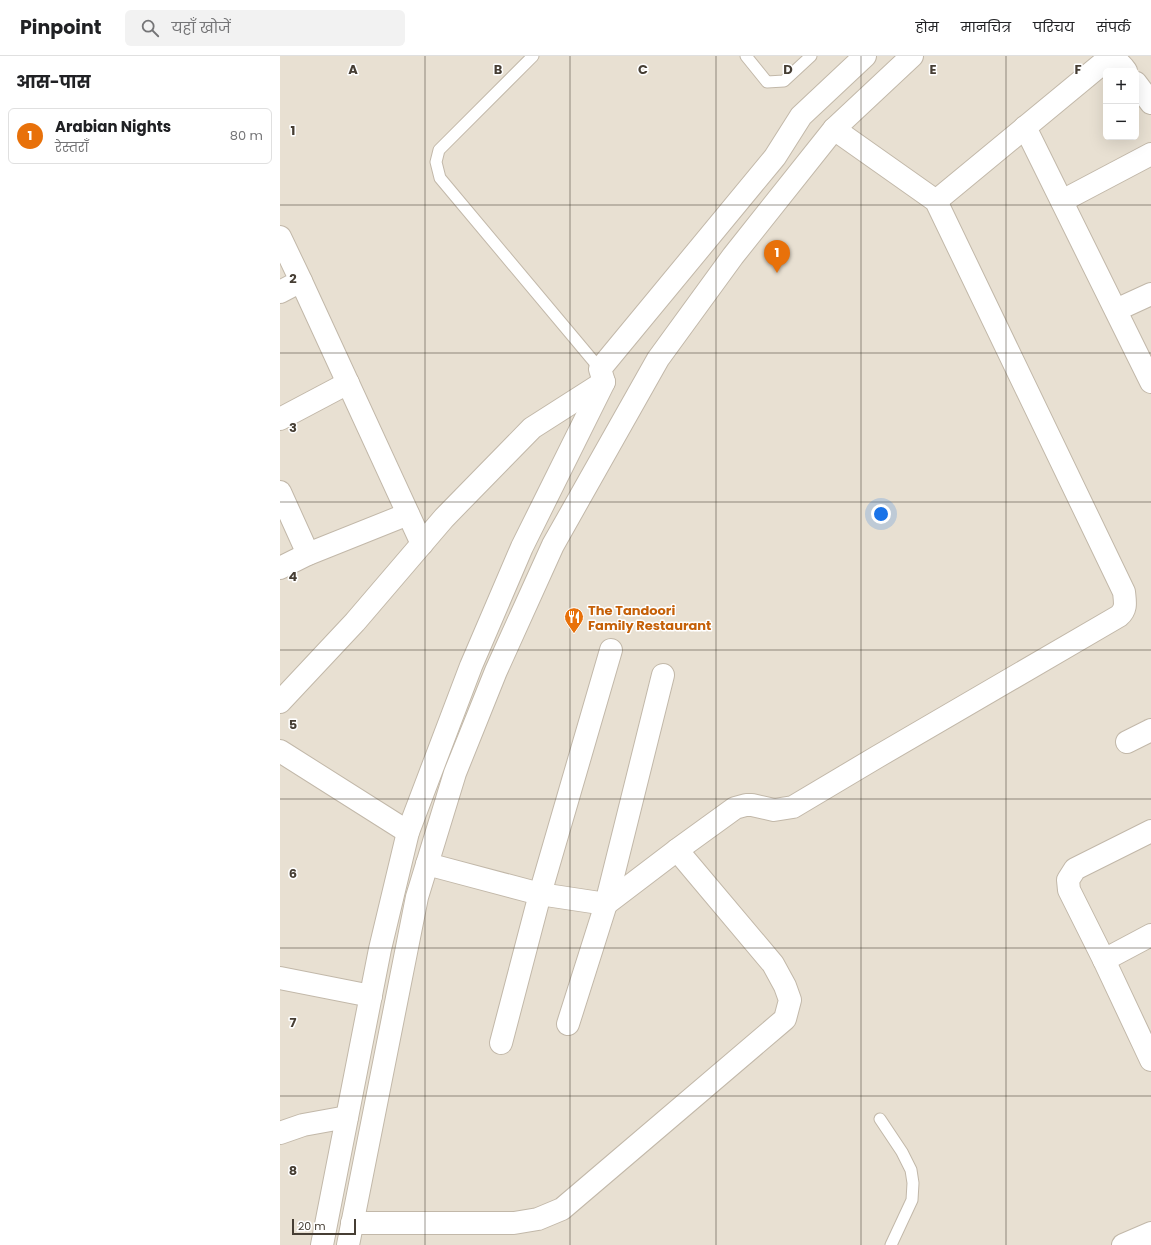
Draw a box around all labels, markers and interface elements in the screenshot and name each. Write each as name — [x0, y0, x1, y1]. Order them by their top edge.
search box — [125, 10, 405, 46]
text: Pinpoint — [20, 14, 101, 41]
icon: search — [139, 17, 161, 39]
text: यहाँ खोजें — [171, 17, 231, 38]
text: होम — [915, 17, 939, 37]
text: मानचित्र — [961, 17, 1011, 37]
text: परिचय — [1033, 17, 1074, 37]
text: संपर्क — [1096, 17, 1131, 37]
text: A — [348, 60, 358, 79]
text: B — [494, 60, 503, 79]
text: C — [638, 60, 648, 79]
text: D — [783, 60, 793, 79]
text: E — [929, 60, 937, 79]
text: F — [1074, 60, 1082, 79]
map controls — [1103, 68, 1139, 140]
button: + — [1103, 68, 1139, 104]
text: आस-पास — [16, 70, 91, 94]
button: − — [1103, 104, 1139, 140]
text: Arabian Nights — [55, 116, 171, 137]
text: 1 — [291, 121, 295, 140]
text: 1 — [28, 126, 32, 145]
text: 80 m — [230, 126, 263, 145]
text: रेस्तराँ — [55, 138, 89, 157]
pin: 1 — [764, 240, 790, 273]
text: 2 — [289, 269, 297, 288]
text: 3 — [289, 418, 297, 437]
your location — [871, 504, 891, 524]
text: 4 — [289, 567, 298, 586]
place label: The Tandoori Family Restaurant — [588, 601, 711, 635]
restaurant icon: The Tandoori Family Restaurant — [563, 606, 585, 634]
text: 5 — [289, 715, 297, 734]
text: 6 — [289, 864, 297, 883]
text: 7 — [290, 1013, 297, 1032]
text: 8 — [289, 1161, 297, 1180]
scale bar — [292, 1217, 356, 1236]
text: 20 m — [298, 1218, 326, 1234]

